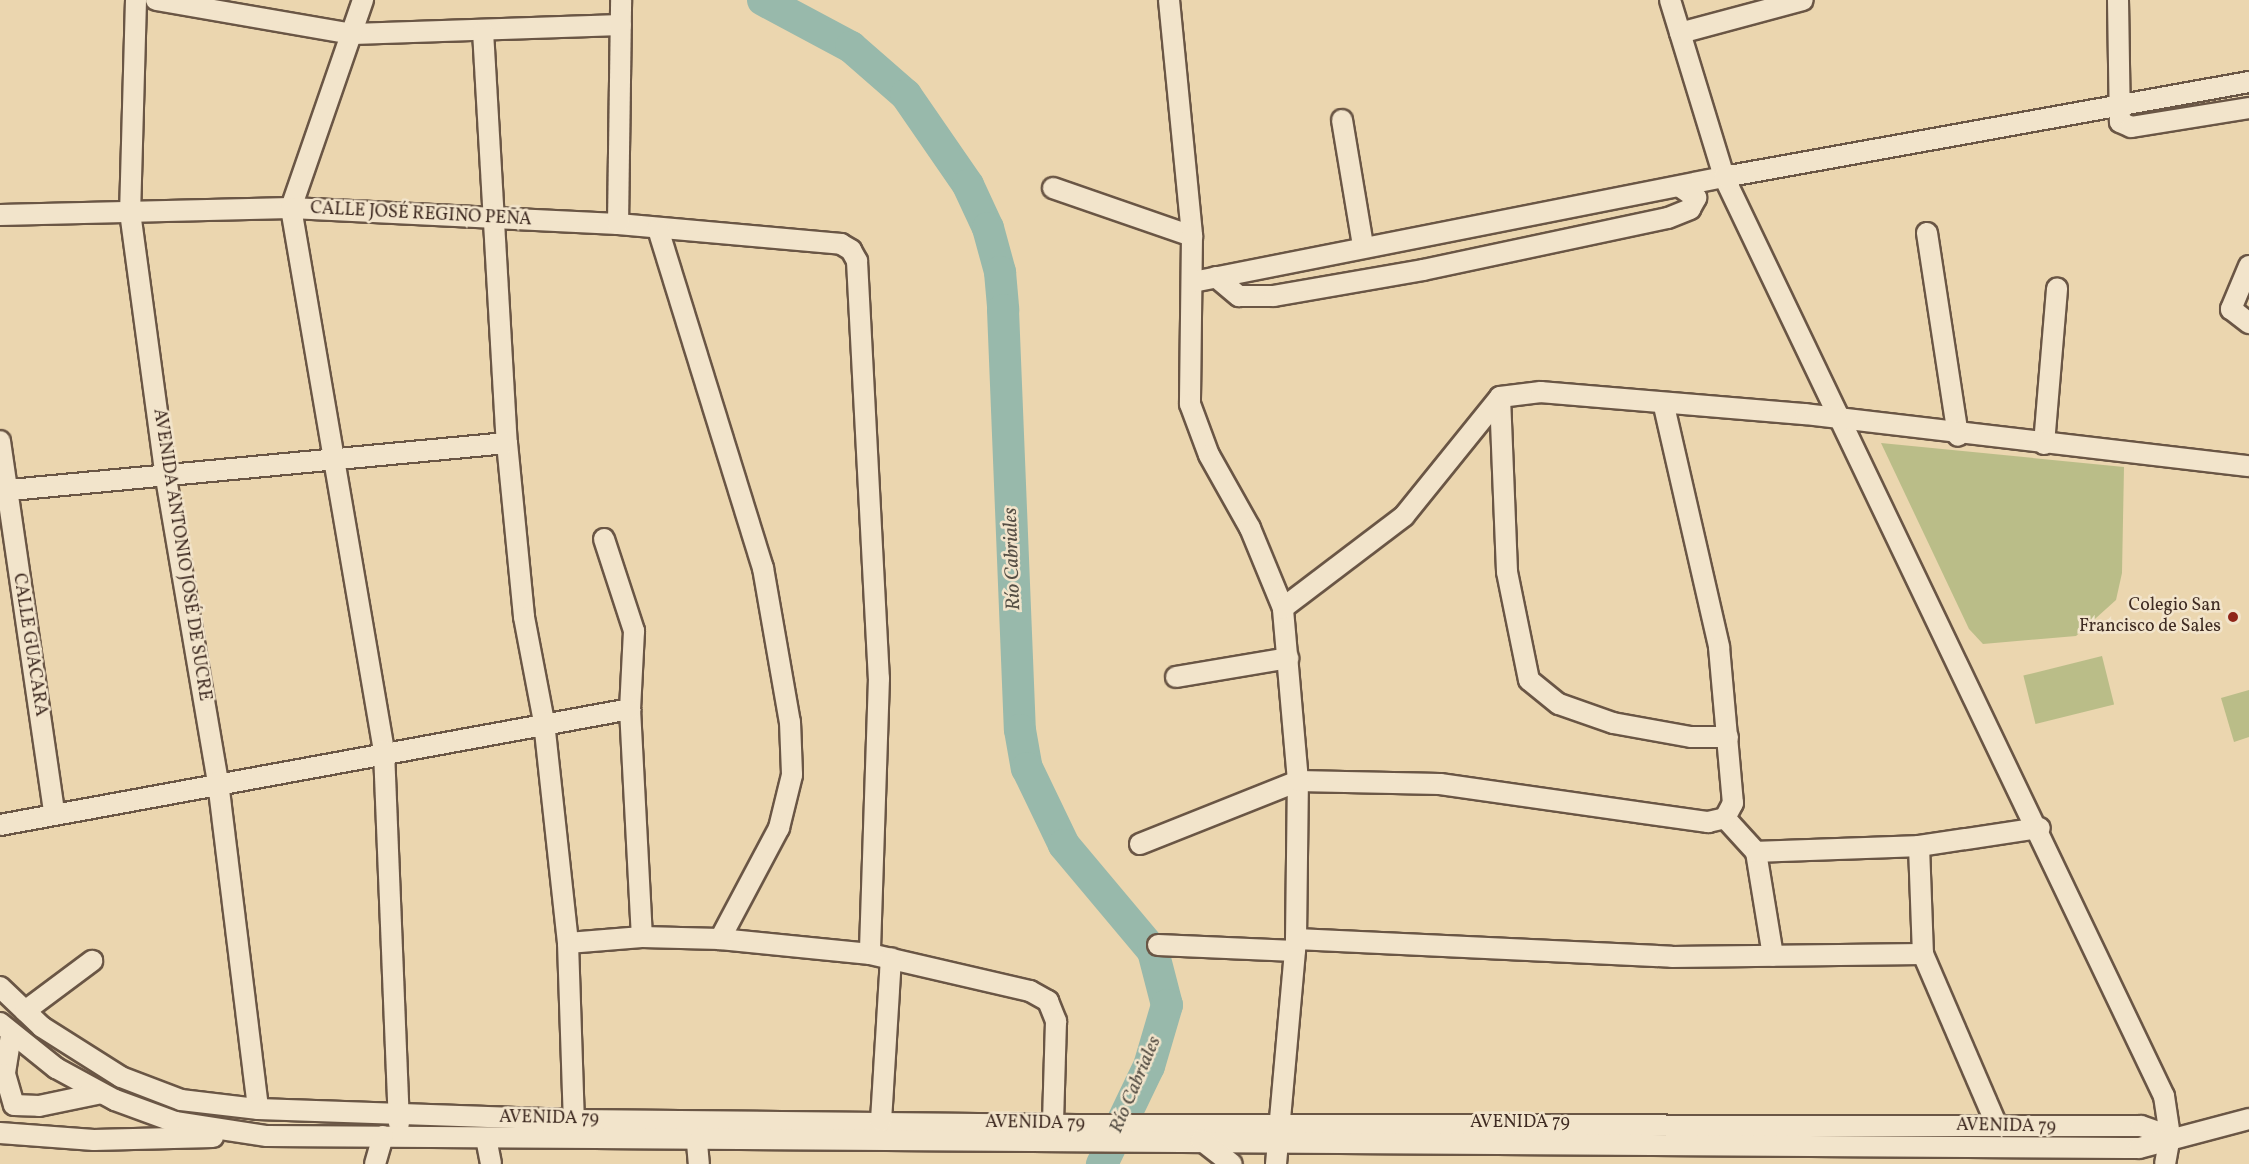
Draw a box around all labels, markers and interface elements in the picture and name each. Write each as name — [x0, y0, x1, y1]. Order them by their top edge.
street label: CALLE JOSÉ REGINO PEÑA — [310, 198, 532, 232]
street label: AVENIDA ANTONIO JOSÉ DE SUCRE — [147, 407, 215, 703]
water label: Río Cabriales — [999, 507, 1027, 611]
street label: CALLE GUACARA — [7, 572, 51, 718]
place label: Colegio San Francisco de Sales — [2079, 596, 2221, 638]
marker: Colegio San Francisco de Sales — [2226, 610, 2240, 624]
water label: Río Cabriales — [1105, 1033, 1167, 1137]
street label: AVENIDA 79 — [499, 1107, 599, 1131]
street label: AVENIDA 79 — [985, 1112, 1085, 1136]
street label: AVENIDA 79 — [1470, 1112, 1570, 1134]
street label: AVENIDA 79 — [1956, 1115, 2056, 1139]

